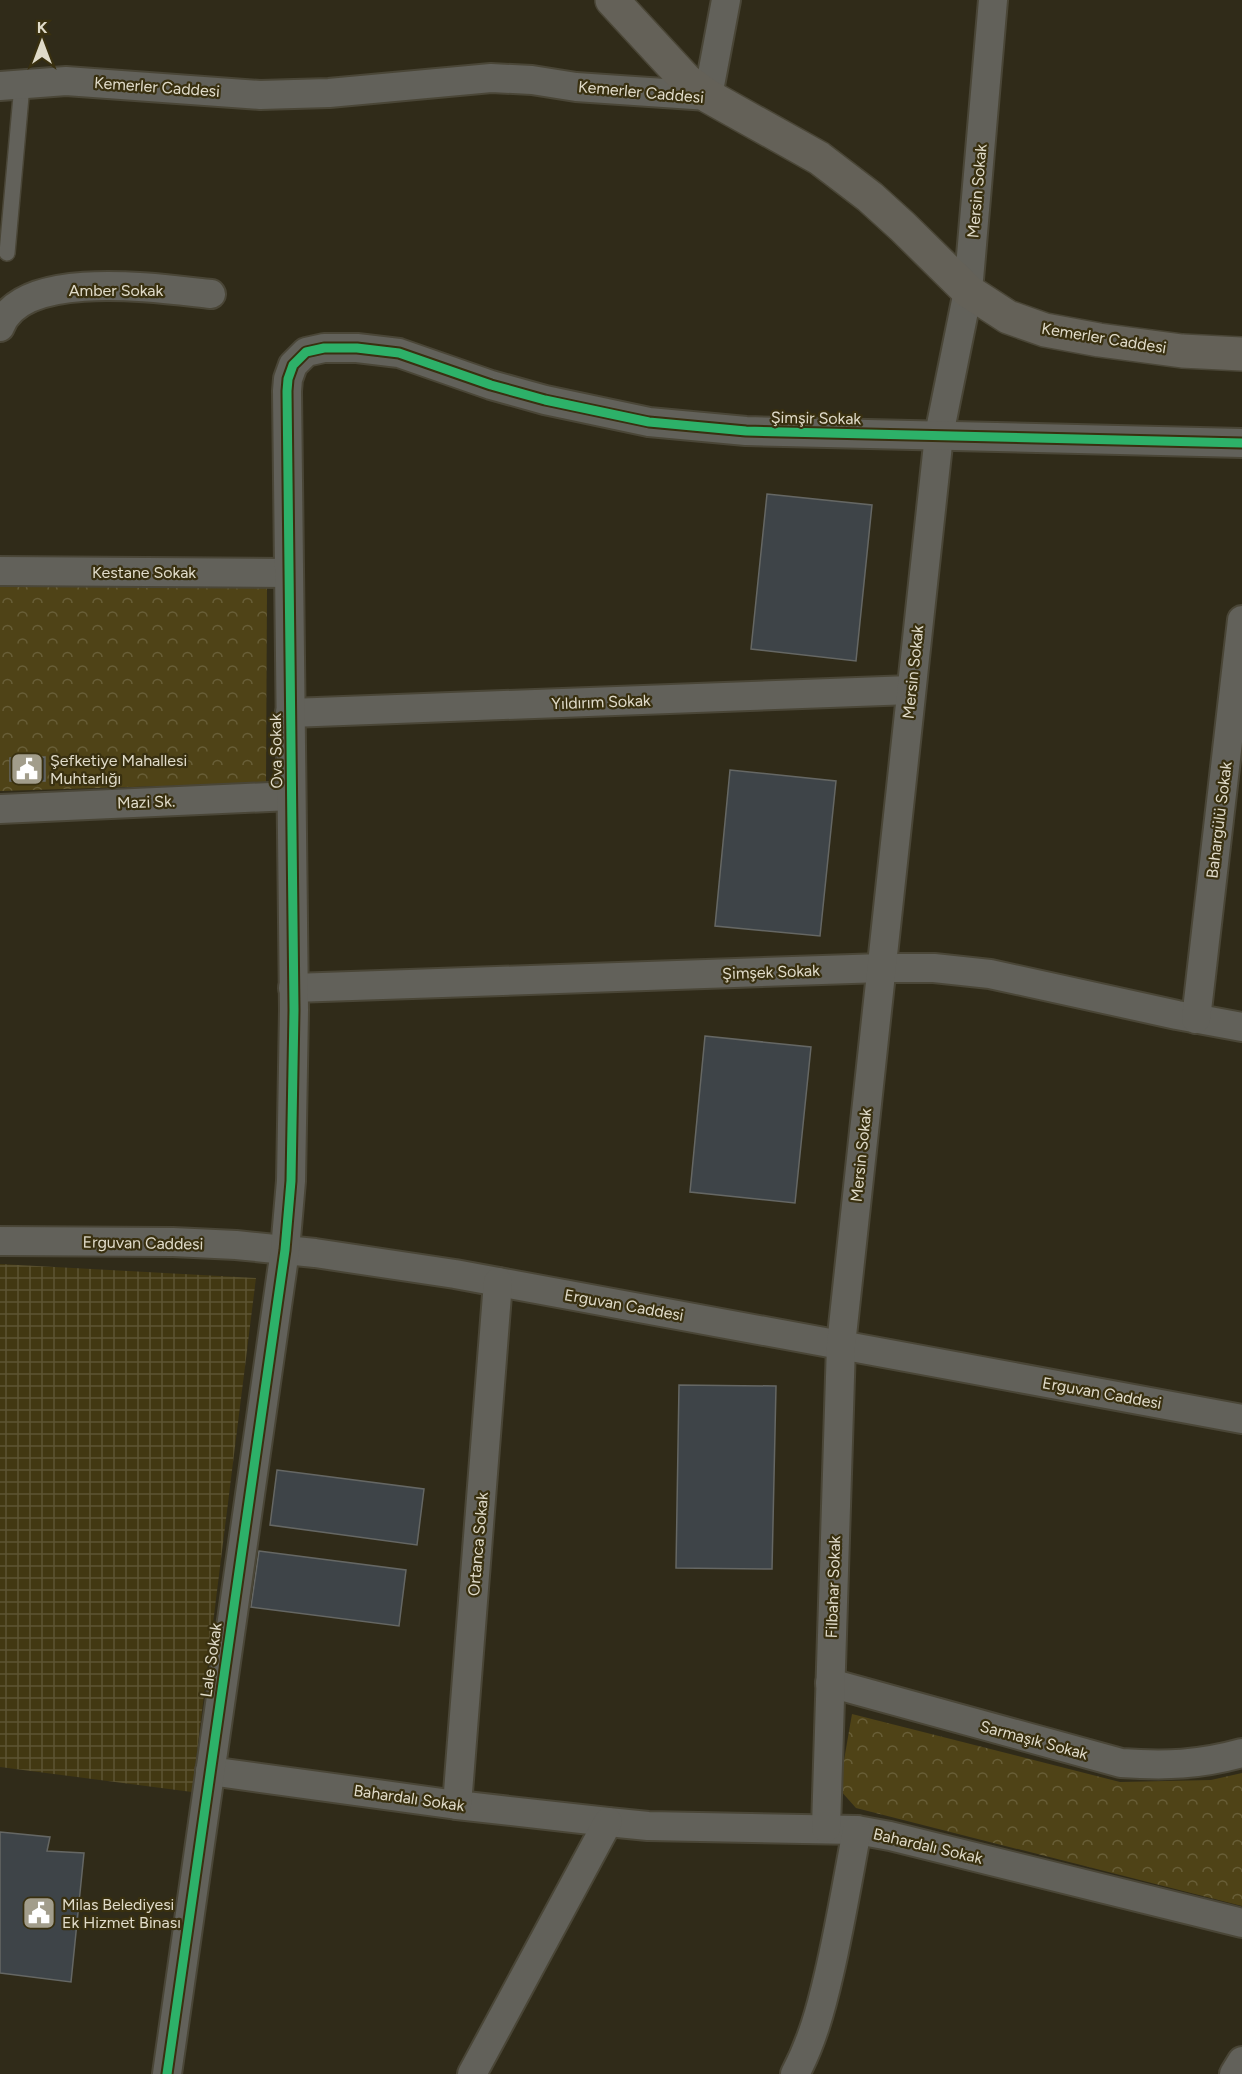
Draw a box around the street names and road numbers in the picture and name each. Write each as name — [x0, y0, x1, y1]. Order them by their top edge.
street label: Kemerler Caddesi — [93, 73, 221, 101]
street label: Kemerler Caddesi — [577, 77, 705, 107]
street label: Mersin Sokak — [963, 143, 991, 239]
street label: Amber Sokak — [69, 281, 164, 300]
street label: Kemerler Caddesi — [1040, 319, 1168, 357]
street label: Şimşir Sokak — [771, 408, 862, 428]
street label: Kestane Sokak — [92, 563, 196, 582]
street label: Mersin Sokak — [899, 624, 927, 720]
street label: Yıldırım Sokak — [551, 691, 651, 713]
street label: Ova Sokak — [266, 713, 286, 789]
street label: Bahargülü Sokak — [1202, 760, 1236, 880]
street label: Mazi Sk. — [117, 791, 175, 813]
street label: Şimşek Sokak — [722, 961, 820, 983]
street label: Mersin Sokak — [847, 1107, 875, 1203]
street label: Erguvan Caddesi — [82, 1232, 204, 1254]
street label: Erguvan Caddesi — [563, 1285, 685, 1325]
street label: Erguvan Caddesi — [1041, 1373, 1163, 1413]
street label: Ortanca Sokak — [464, 1491, 492, 1597]
street label: Filbahar Sokak — [822, 1535, 844, 1639]
street label: Lale Sokak — [196, 1621, 226, 1699]
street label: Sarmaşık Sokak — [978, 1716, 1090, 1764]
street label: Bahardalı Sokak — [352, 1781, 466, 1815]
street label: Bahardalı Sokak — [871, 1824, 985, 1868]

